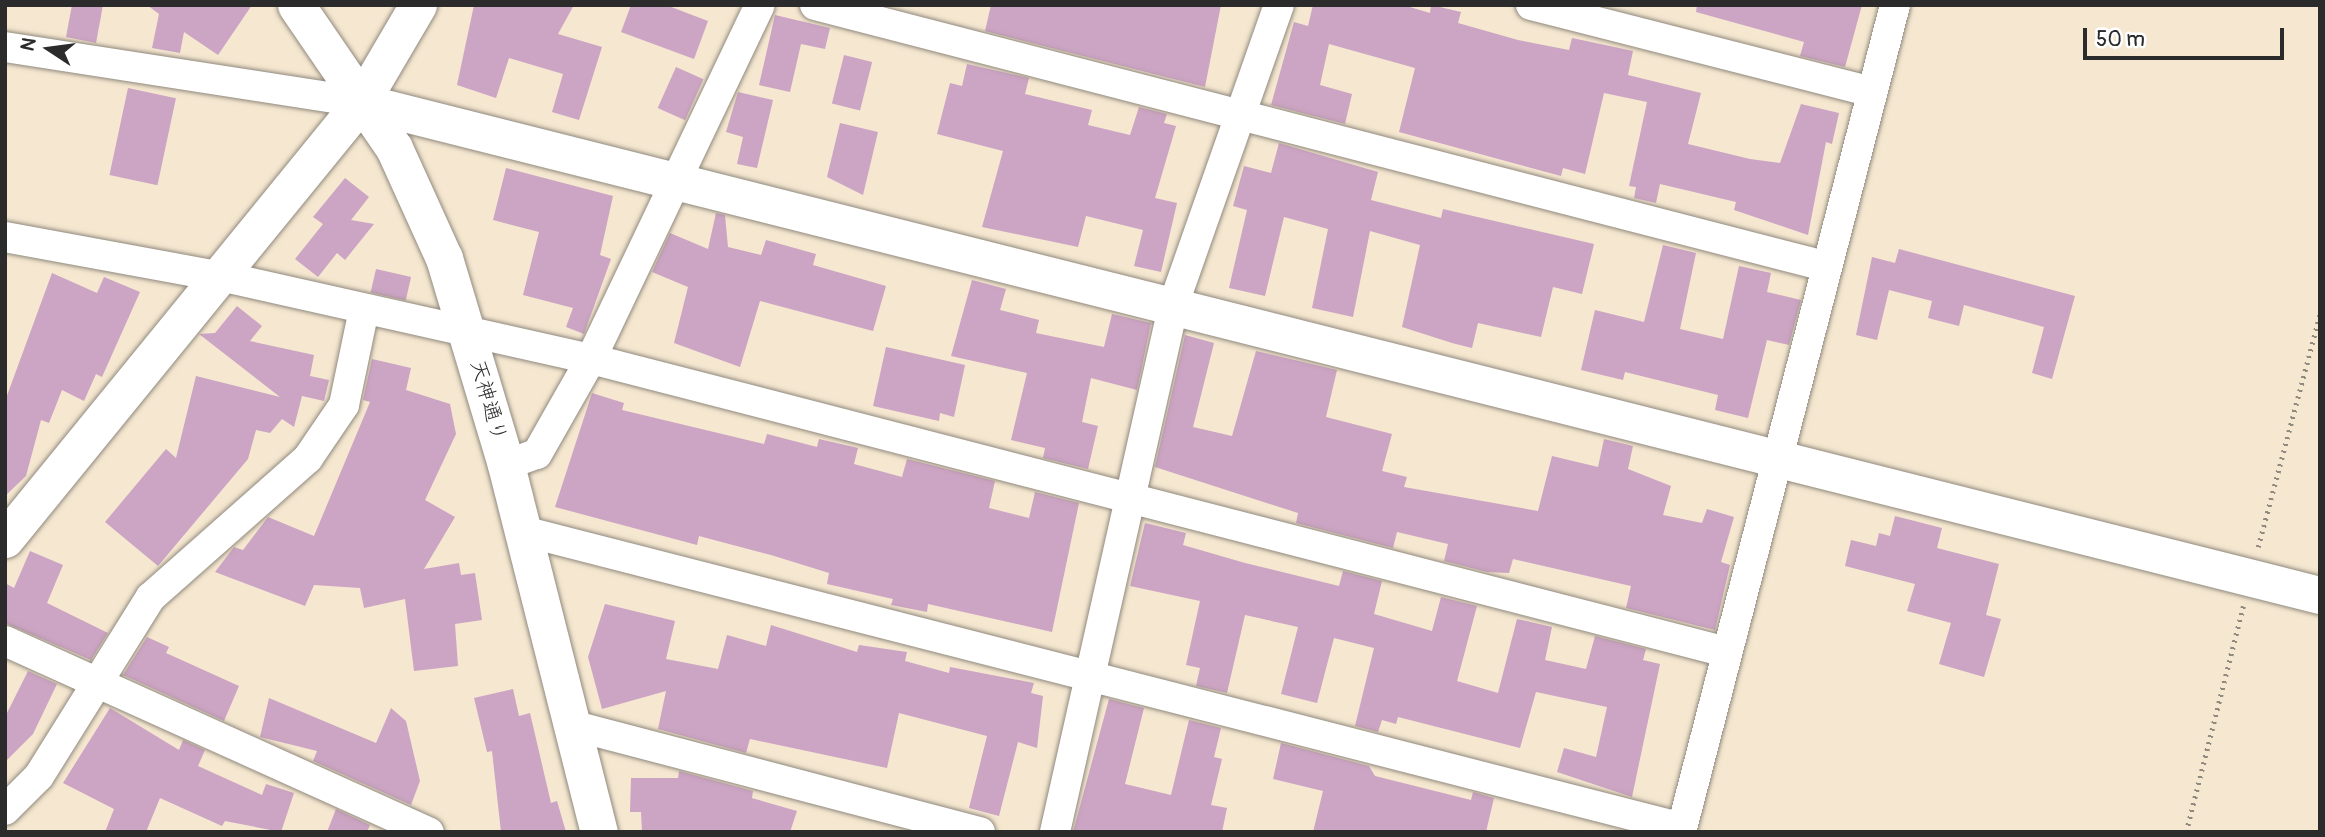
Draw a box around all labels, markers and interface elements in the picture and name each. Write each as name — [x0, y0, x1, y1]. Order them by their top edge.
north arrow — [14, 14, 84, 84]
scale bar — [2087, 14, 2288, 58]
text: 50 m — [2096, 26, 2145, 53]
text: N — [15, 35, 42, 53]
street label: 天神通り — [464, 357, 512, 445]

